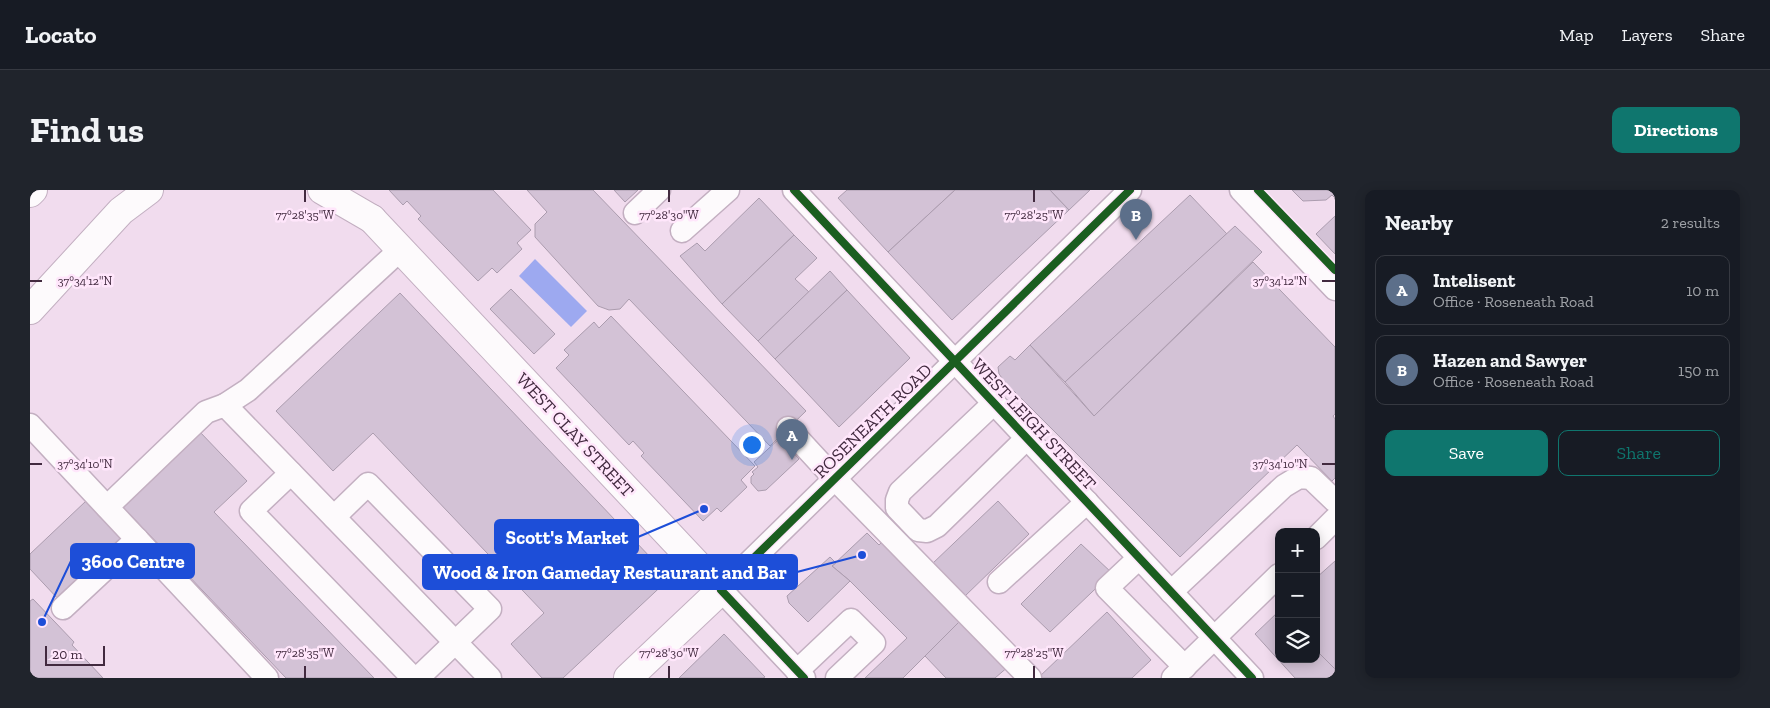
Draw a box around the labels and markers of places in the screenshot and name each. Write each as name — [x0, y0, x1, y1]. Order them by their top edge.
pin: B — [1120, 199, 1152, 240]
pin: A — [776, 419, 808, 460]
callout: Scott's Market — [495, 520, 638, 554]
callout: 3600 Centre — [71, 544, 194, 578]
callout: Wood & Iron Gameday Restaurant and Bar — [423, 555, 797, 589]

